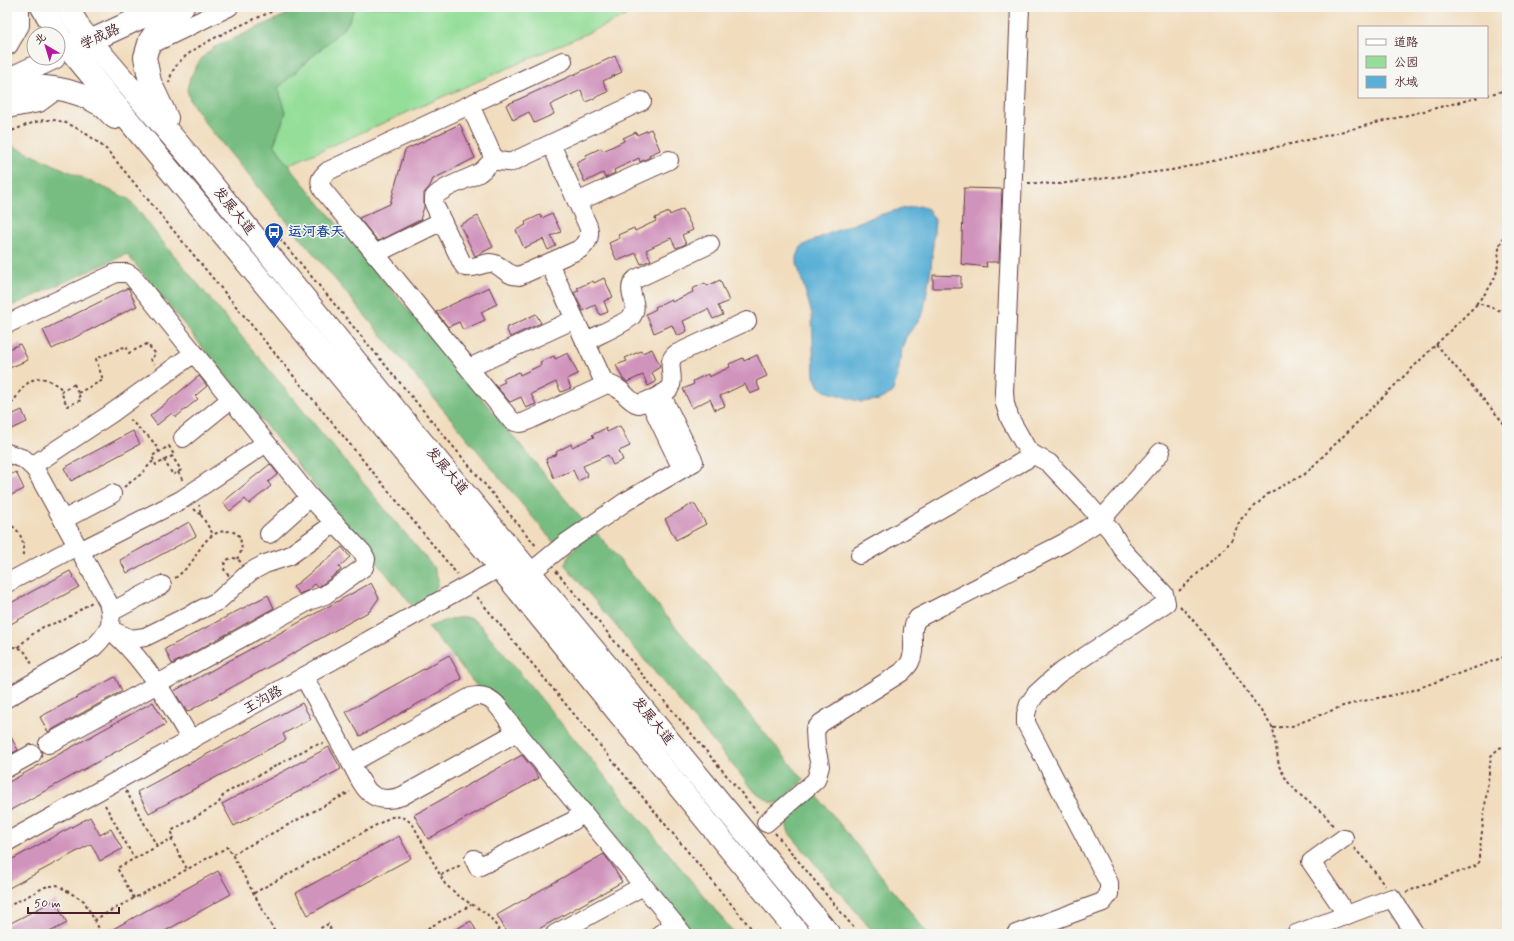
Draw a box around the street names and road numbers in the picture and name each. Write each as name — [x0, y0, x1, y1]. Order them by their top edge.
street label: 学成路 — [77, 20, 123, 54]
street label: 发展大道 — [209, 184, 259, 238]
street label: 发展大道 — [422, 444, 472, 498]
street label: 王沟路 — [240, 682, 286, 718]
street label: 发展大道 — [628, 694, 678, 748]

